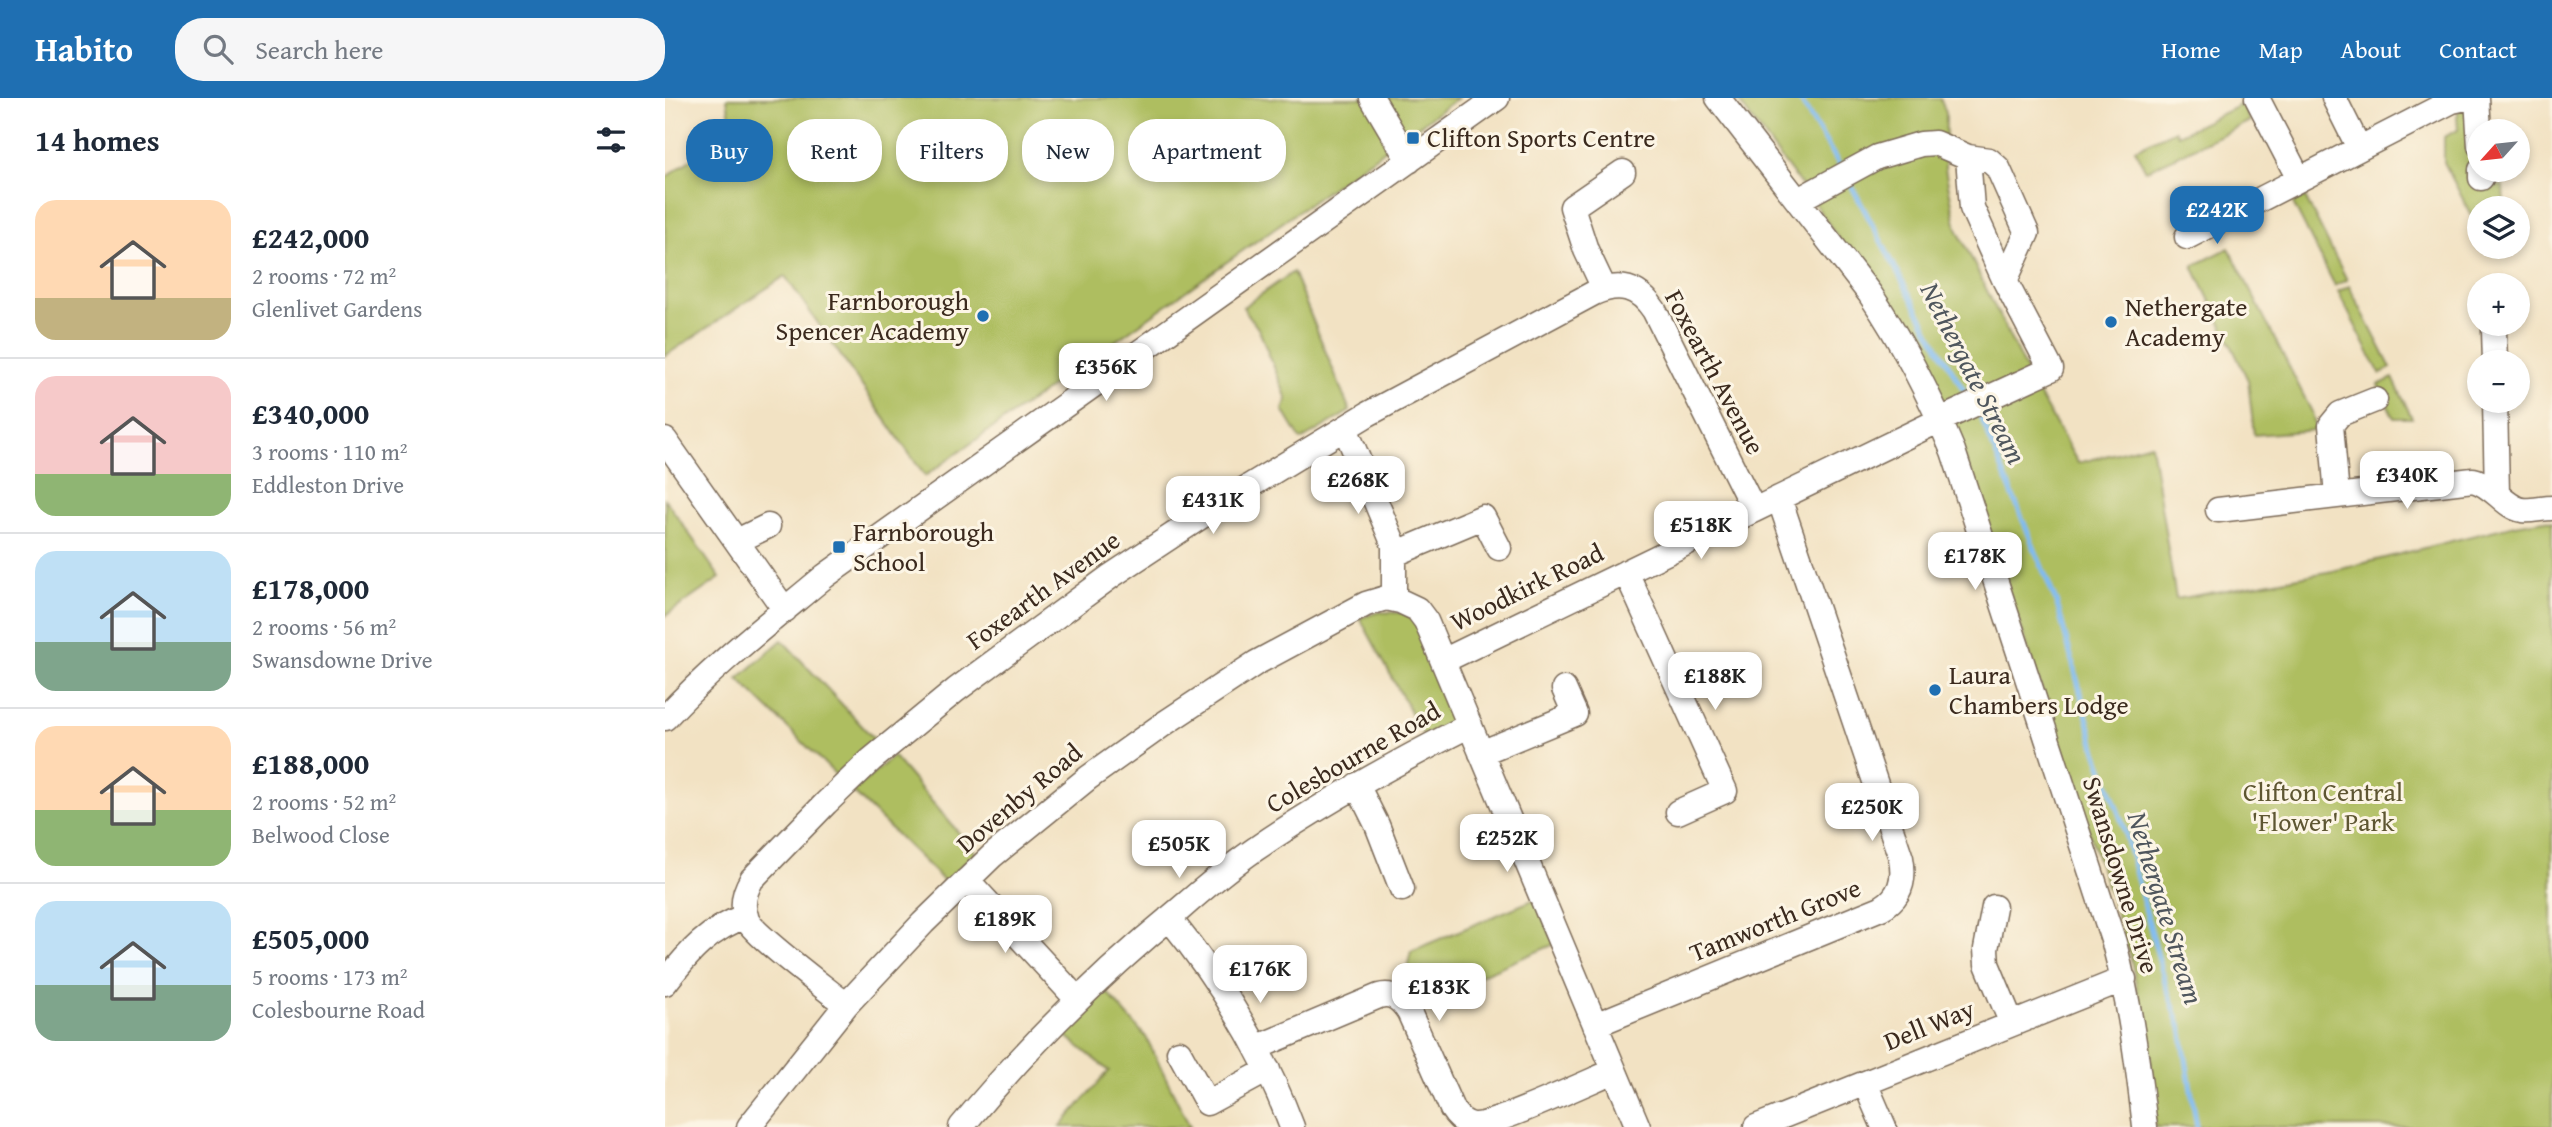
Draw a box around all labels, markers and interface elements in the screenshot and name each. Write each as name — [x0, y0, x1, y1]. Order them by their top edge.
search box — [175, 18, 665, 81]
text: Habito — [35, 25, 133, 73]
icon: search — [199, 30, 237, 68]
text: Search here — [255, 30, 383, 69]
text: Home — [2162, 32, 2221, 67]
text: Map — [2259, 32, 2303, 67]
text: About — [2341, 32, 2401, 67]
text: Contact — [2439, 32, 2517, 67]
text: 14 homes — [35, 118, 160, 162]
place label: Clifton Sports Centre — [1427, 118, 1655, 157]
chip: Buy — [686, 119, 773, 182]
chip: Rent — [787, 119, 882, 182]
chip: Filters — [896, 119, 1008, 182]
chip: New — [1022, 119, 1114, 182]
chip: Apartment — [1128, 119, 1286, 182]
north arrow — [2467, 119, 2531, 182]
map controls — [2467, 119, 2530, 413]
icon: filters — [592, 121, 630, 159]
marker: Clifton Sports Centre — [1405, 130, 1421, 146]
pin: £242K — [2168, 186, 2266, 246]
text: £242K — [2186, 192, 2248, 225]
button: layers — [2467, 196, 2530, 259]
text: £242,000 — [252, 215, 369, 259]
icon: home — [91, 228, 175, 312]
text: 2 rooms · 72 m² — [252, 259, 396, 292]
button: + — [2467, 273, 2530, 336]
water label: Nethergate Stream — [1910, 274, 2038, 471]
place label: Farnborough Spencer Academy — [775, 281, 969, 350]
street label: Foxearth Avenue — [1656, 282, 1775, 461]
place label: Nethergate Academy — [2125, 287, 2248, 356]
text: Glenlivet Gardens — [252, 292, 422, 325]
marker: Farnborough Spencer Academy — [975, 308, 991, 324]
marker: Nethergate Academy — [2103, 314, 2119, 330]
pin: £356K — [1057, 344, 1155, 403]
text: £356K — [1075, 349, 1137, 382]
button: − — [2467, 350, 2530, 413]
text: £340,000 — [252, 391, 369, 435]
icon: home — [91, 404, 175, 488]
text: 3 rooms · 110 m² — [252, 435, 407, 468]
pin: £340K — [2358, 452, 2456, 511]
pin: £268K — [1309, 456, 1407, 516]
text: £340K — [2376, 457, 2438, 490]
text: £268K — [1327, 462, 1389, 495]
text: Eddleston Drive — [252, 468, 404, 501]
pin: £431K — [1164, 476, 1262, 536]
text: £431K — [1182, 482, 1244, 515]
pin: £518K — [1652, 502, 1750, 561]
text: £518K — [1670, 507, 1732, 540]
place label: Farnborough School — [853, 512, 995, 581]
street label: Foxearth Avenue — [958, 520, 1128, 659]
pin: £178K — [1926, 532, 2024, 592]
street label: Woodkirk Road — [1444, 533, 1610, 640]
text: £178K — [1944, 538, 2006, 571]
marker: Farnborough School — [831, 539, 847, 555]
text: £178,000 — [252, 566, 369, 610]
icon: home — [91, 579, 175, 663]
text: 2 rooms · 56 m² — [252, 610, 396, 643]
text: Swansdowne Drive — [252, 643, 433, 676]
pin: £188K — [1666, 652, 1764, 712]
place label: Laura Chambers Lodge — [1949, 655, 2129, 724]
text: £188K — [1684, 658, 1746, 691]
marker: Laura Chambers Lodge — [1927, 682, 1943, 698]
street label: Colesbourne Road — [1258, 691, 1447, 822]
street label: Dovenby Road — [947, 733, 1090, 862]
text: £188,000 — [252, 741, 369, 785]
icon: home — [91, 754, 175, 838]
street label: Swansdowne Drive — [2073, 772, 2170, 978]
park label: Clifton Central 'Flower' Park — [2243, 772, 2403, 841]
pin: £250K — [1823, 784, 1921, 843]
text: 2 rooms · 52 m² — [252, 785, 396, 818]
text: £250K — [1841, 789, 1903, 822]
water label: Nethergate Stream — [2117, 805, 2215, 1009]
pin: £252K — [1458, 814, 1556, 874]
text: Belwood Close — [252, 818, 390, 851]
pin: £505K — [1130, 820, 1228, 880]
text: £252K — [1476, 820, 1538, 853]
text: £505K — [1148, 826, 1210, 859]
street label: Tamworth Grove — [1683, 867, 1866, 972]
pin: £189K — [956, 896, 1054, 955]
text: £189K — [974, 901, 1036, 934]
text: £505,000 — [252, 916, 369, 960]
icon: home — [91, 929, 175, 1013]
pin: £176K — [1211, 946, 1309, 1005]
text: £176K — [1229, 951, 1291, 984]
text: 5 rooms · 173 m² — [252, 960, 407, 993]
pin: £183K — [1390, 964, 1488, 1023]
text: £183K — [1408, 969, 1470, 1002]
street label: Dell Way — [1878, 989, 1980, 1060]
text: Colesbourne Road — [252, 993, 425, 1026]

